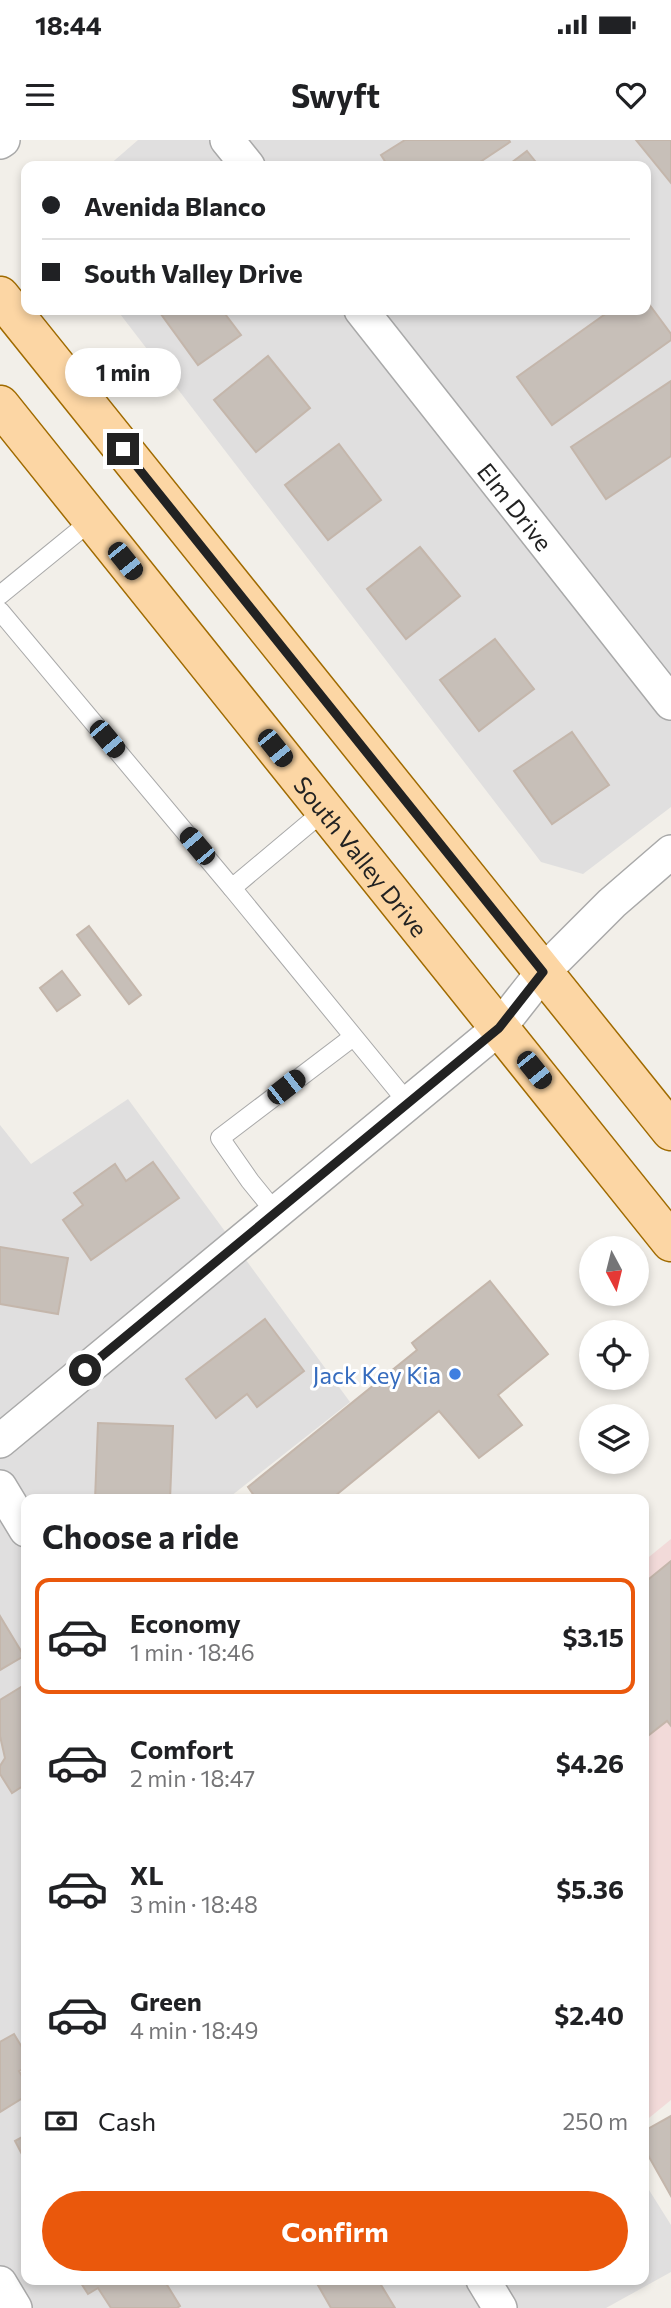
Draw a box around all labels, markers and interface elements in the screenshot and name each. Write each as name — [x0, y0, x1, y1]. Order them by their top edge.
text: 18:44 — [35, 9, 102, 40]
text: Swyft — [291, 75, 380, 115]
icon: menu — [21, 76, 59, 114]
icon: heart — [612, 76, 650, 114]
text: Avenida Blanco — [84, 190, 266, 221]
text: South Valley Drive — [84, 257, 303, 288]
callout: 1 min — [65, 348, 181, 396]
text: 1 min — [96, 358, 150, 386]
route end — [107, 433, 139, 465]
street label: Elm Drive — [472, 457, 559, 556]
car — [104, 538, 147, 584]
car — [86, 716, 129, 762]
car — [254, 725, 297, 771]
street label: South Valley Drive — [288, 770, 435, 942]
car — [176, 823, 219, 869]
car — [513, 1047, 556, 1093]
car — [263, 1066, 310, 1108]
north arrow — [579, 1236, 649, 1306]
map controls — [579, 1236, 649, 1474]
button: locate — [579, 1320, 649, 1390]
route start — [69, 1354, 101, 1386]
place label: Jack Key Kia — [313, 1360, 441, 1389]
marker: Jack Key Kia — [447, 1366, 463, 1382]
button: layers — [579, 1404, 649, 1474]
text: Choose a ride — [42, 1516, 239, 1556]
icon: car — [46, 1605, 109, 1668]
text: Economy — [130, 1607, 241, 1638]
text: $3.15 — [562, 1621, 624, 1652]
text: 1 min · 18:46 — [130, 1638, 255, 1666]
icon: car — [46, 1731, 109, 1794]
text: Comfort — [130, 1733, 233, 1764]
text: $4.26 — [556, 1747, 624, 1778]
text: 2 min · 18:47 — [130, 1764, 255, 1792]
icon: car — [46, 1857, 109, 1920]
text: XL — [130, 1859, 164, 1890]
text: $5.36 — [556, 1873, 624, 1904]
text: 3 min · 18:48 — [130, 1890, 258, 1918]
icon: car — [46, 1983, 109, 2046]
text: Green — [130, 1985, 202, 2016]
text: $2.40 — [554, 1999, 624, 2030]
text: 4 min · 18:49 — [130, 2016, 259, 2044]
icon: cash — [42, 2102, 80, 2140]
text: Cash — [98, 2105, 156, 2136]
text: 250 m — [563, 2107, 628, 2135]
button: Confirm — [42, 2191, 628, 2271]

